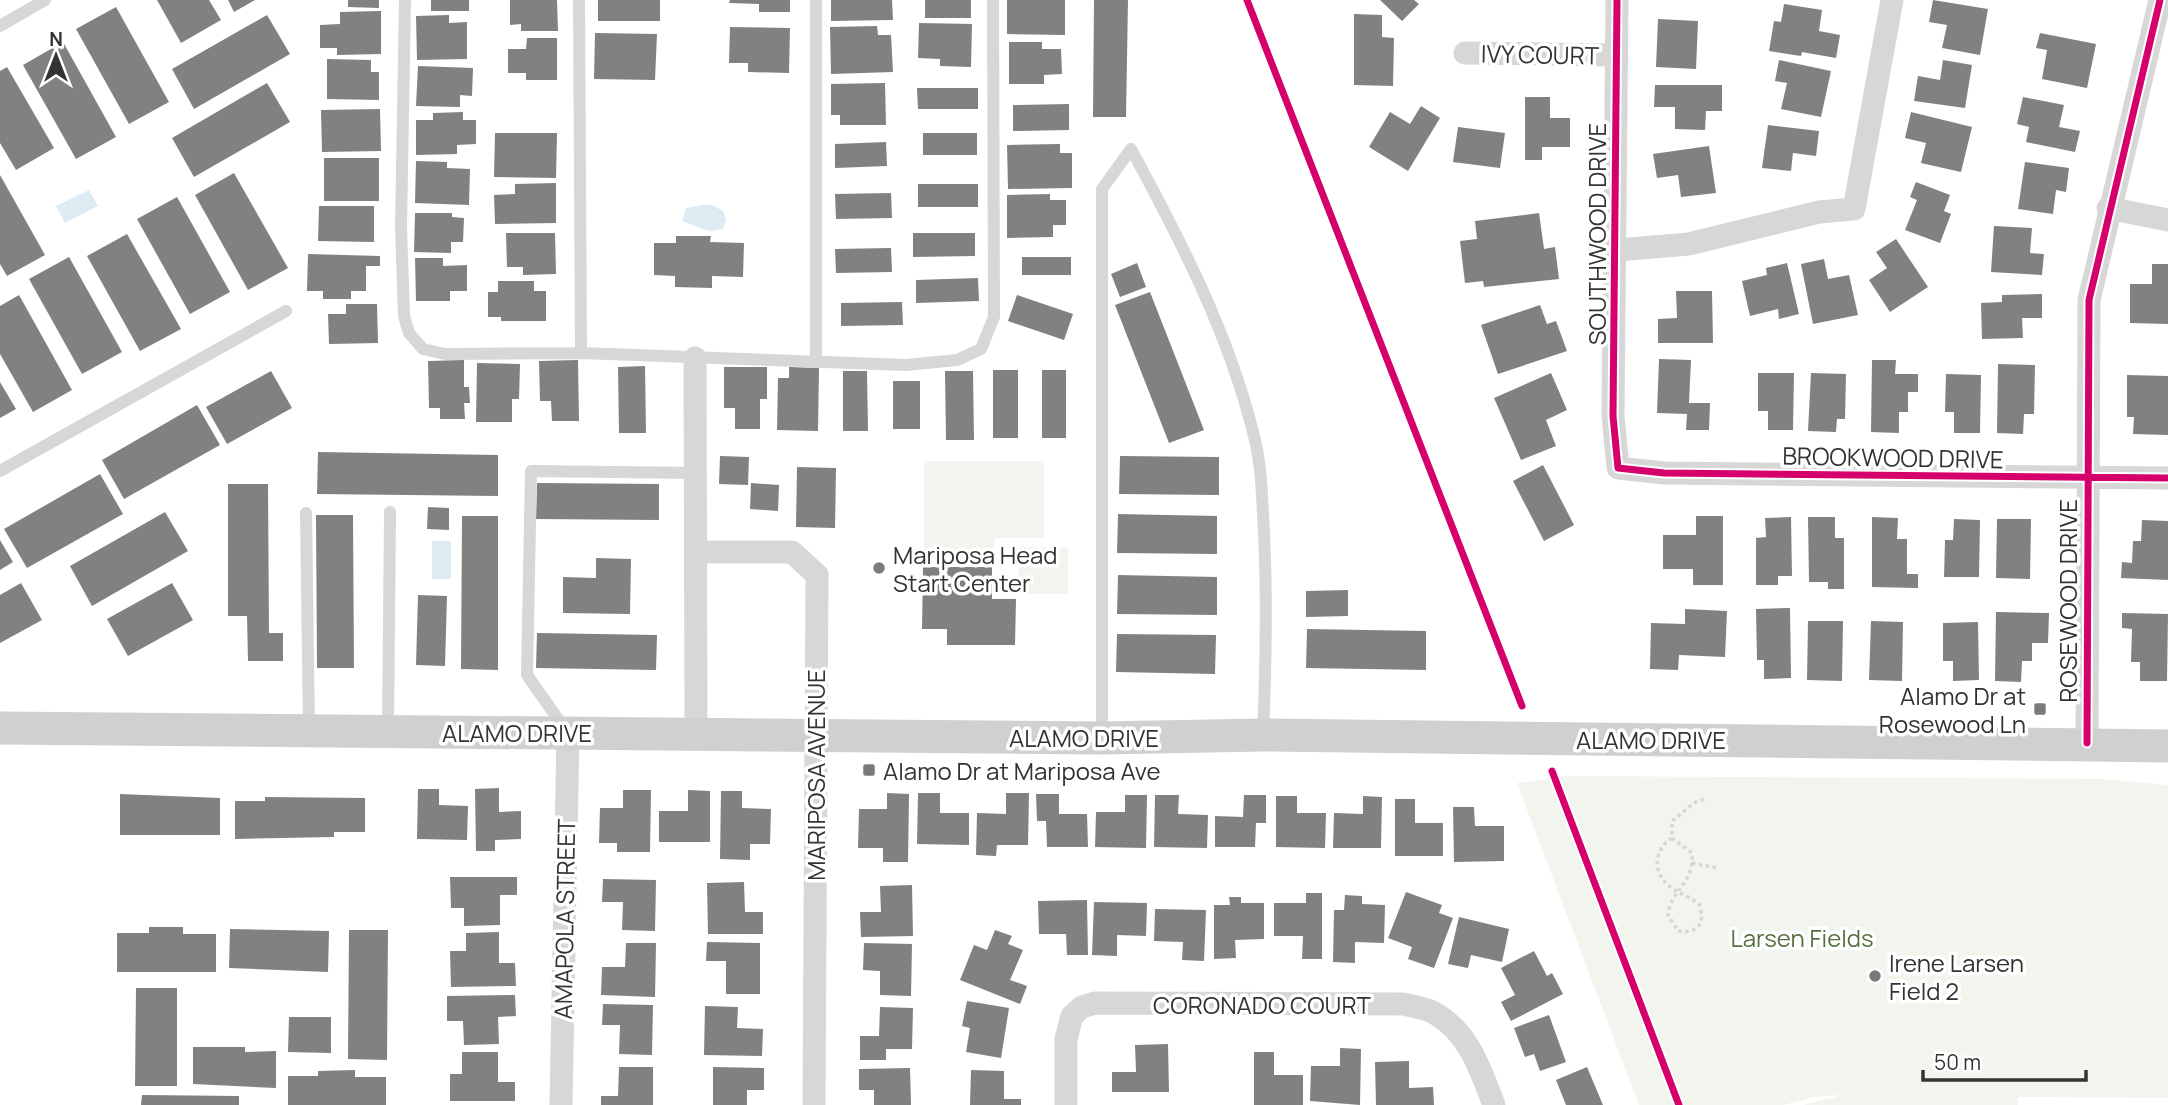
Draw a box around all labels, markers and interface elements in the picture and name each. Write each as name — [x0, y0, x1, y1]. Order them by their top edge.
north arrow — [21, 21, 91, 91]
text: N — [49, 26, 63, 52]
street label: IVY COURT — [1481, 36, 1600, 72]
street label: SOUTHWOOD DRIVE — [1580, 123, 1613, 345]
street label: BROOKWOOD DRIVE — [1782, 439, 2004, 475]
street label: ROSEWOOD DRIVE — [2051, 499, 2084, 703]
place label: Mariposa Head Start Center — [893, 538, 1058, 599]
marker: Mariposa Head Start Center — [871, 560, 887, 576]
street label: MARIPOSA AVENUE — [799, 669, 832, 881]
place label: Alamo Dr at Rosewood Ln — [1879, 679, 2026, 740]
marker: Alamo Dr at Rosewood Ln — [2032, 701, 2048, 717]
street label: ALAMO DRIVE — [442, 716, 592, 749]
street label: ALAMO DRIVE — [1009, 721, 1159, 754]
street label: ALAMO DRIVE — [1576, 723, 1726, 756]
place label: Alamo Dr at Mariposa Ave — [883, 754, 1160, 787]
marker: Alamo Dr at Mariposa Ave — [861, 762, 877, 778]
street label: AMAPOLA STREET — [546, 818, 582, 1020]
park label: Larsen Fields — [1730, 921, 1874, 954]
place label: Irene Larsen Field 2 — [1889, 946, 2024, 1007]
marker: Irene Larsen Field 2 — [1867, 968, 1883, 984]
street label: CORONADO COURT — [1153, 988, 1372, 1021]
scale bar — [1923, 1038, 2086, 1082]
text: 50 m — [1934, 1048, 1981, 1076]

